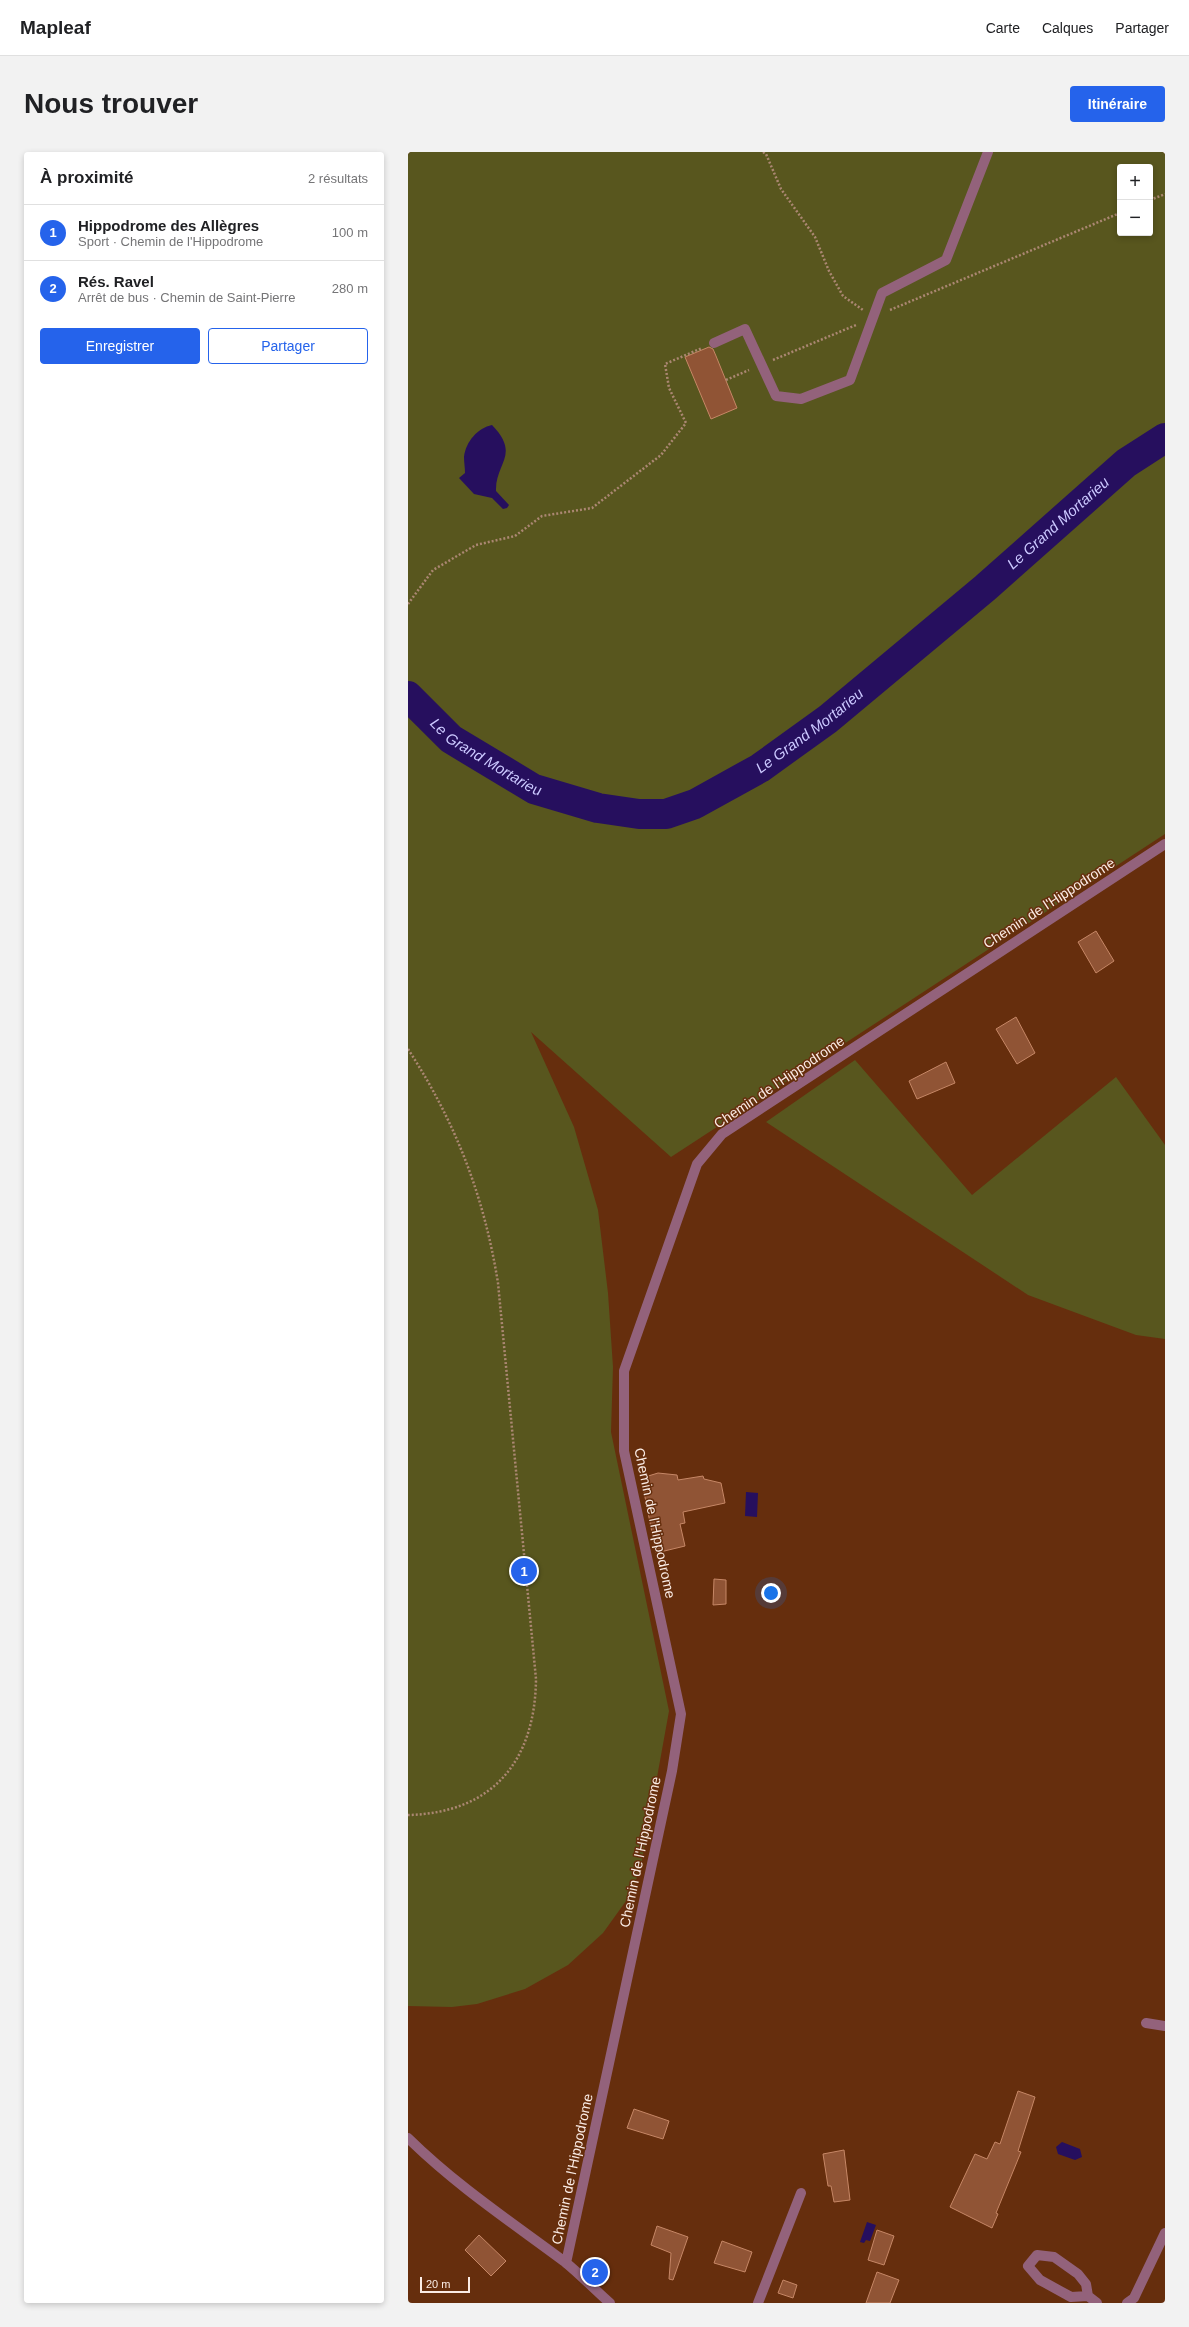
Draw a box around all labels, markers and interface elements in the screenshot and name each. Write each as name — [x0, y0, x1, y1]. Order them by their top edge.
text: Mapleaf — [20, 17, 91, 38]
text: Carte — [986, 20, 1020, 36]
text: Calques — [1042, 20, 1093, 36]
text: Partager — [1115, 20, 1169, 36]
button: Itinéraire — [1070, 86, 1165, 122]
text: Nous trouver — [24, 88, 198, 119]
map controls — [1117, 164, 1153, 236]
button: + — [1117, 164, 1153, 200]
text: À proximité — [40, 168, 134, 187]
text: 2 résultats — [308, 171, 368, 186]
button: − — [1117, 200, 1153, 236]
text: Hippodrome des Allègres — [78, 217, 259, 234]
text: 1 — [49, 225, 57, 240]
text: 100 m — [332, 225, 368, 240]
text: Sport · Chemin de l'Hippodrome — [78, 234, 263, 249]
text: Rés. Ravel — [78, 273, 154, 290]
text: 2 — [49, 281, 57, 296]
text: 280 m — [332, 281, 368, 296]
text: Arrêt de bus · Chemin de Saint-Pierre — [78, 290, 295, 305]
button: Enregistrer — [40, 328, 200, 364]
button: Partager — [208, 328, 368, 364]
water label: Le Grand Mortarieu — [1004, 473, 1113, 572]
water label: Le Grand Mortarieu — [752, 684, 867, 776]
water label: Le Grand Mortarieu — [427, 714, 544, 799]
street label: Chemin de l'Hippodrome — [980, 854, 1118, 952]
street label: Chemin de l'Hippodrome — [711, 1032, 847, 1132]
street label: Chemin de l'Hippodrome — [631, 1446, 679, 1600]
pin: 1 — [511, 1556, 537, 1586]
your location — [761, 1583, 781, 1603]
street label: Chemin de l'Hippodrome — [616, 1775, 664, 1929]
street label: Chemin de l'Hippodrome — [548, 2092, 596, 2246]
pin: 2 — [582, 2257, 608, 2287]
scale bar — [420, 2275, 470, 2294]
text: 20 m — [426, 2278, 450, 2290]

